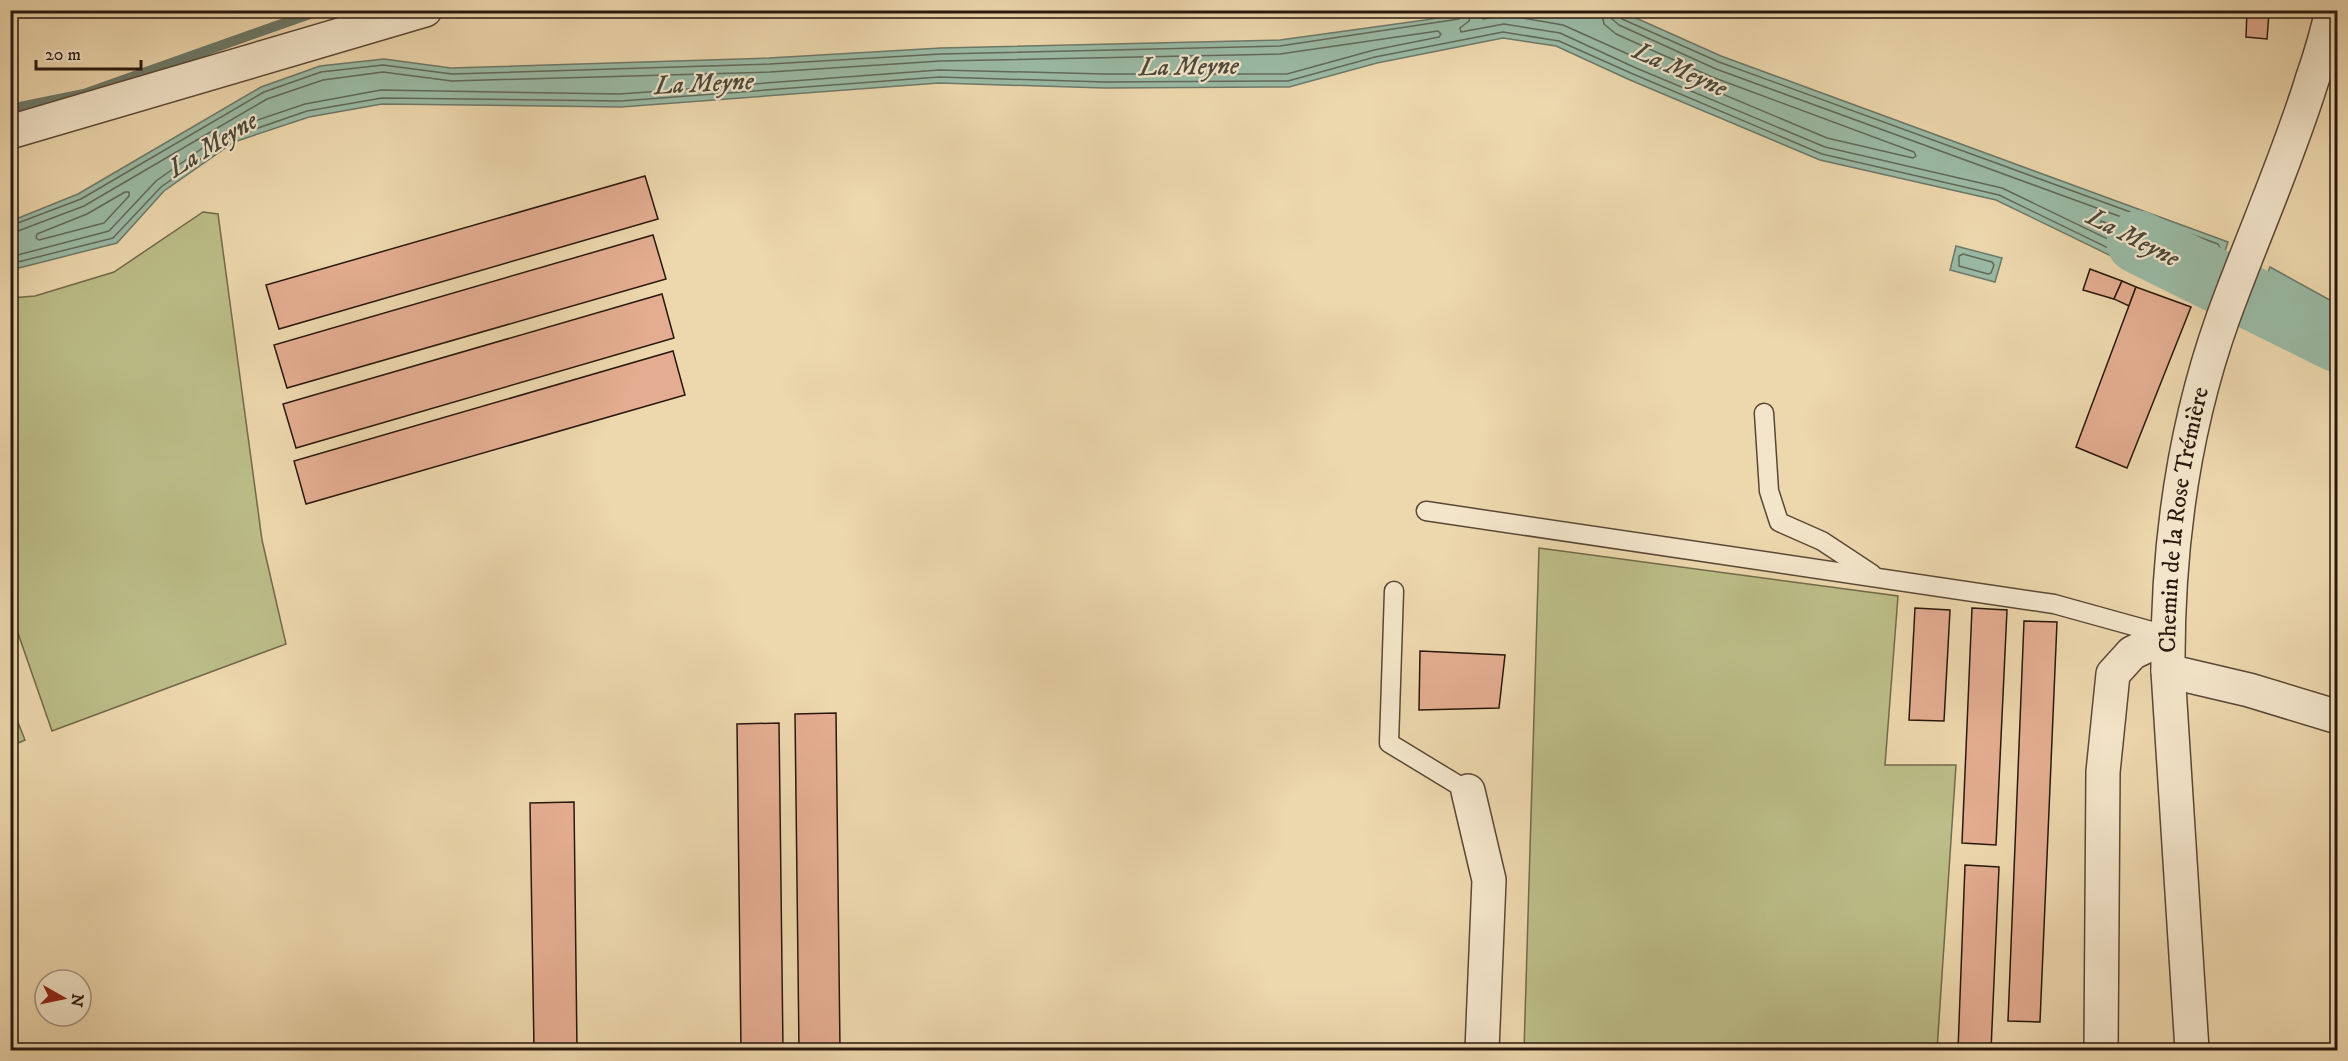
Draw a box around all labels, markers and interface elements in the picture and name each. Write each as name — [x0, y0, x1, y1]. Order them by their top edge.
scale bar — [36, 33, 141, 71]
water label: La Meyne — [1626, 34, 1733, 106]
text: 20 m — [45, 44, 81, 66]
water label: La Meyne — [1137, 50, 1240, 84]
water label: La Meyne — [651, 65, 756, 103]
water label: La Meyne — [160, 104, 265, 186]
water label: La Meyne — [2079, 200, 2186, 276]
street label: Chemin de la Rose Trémière — [2153, 384, 2216, 653]
north arrow — [33, 968, 93, 1028]
text: N — [66, 992, 88, 1008]

